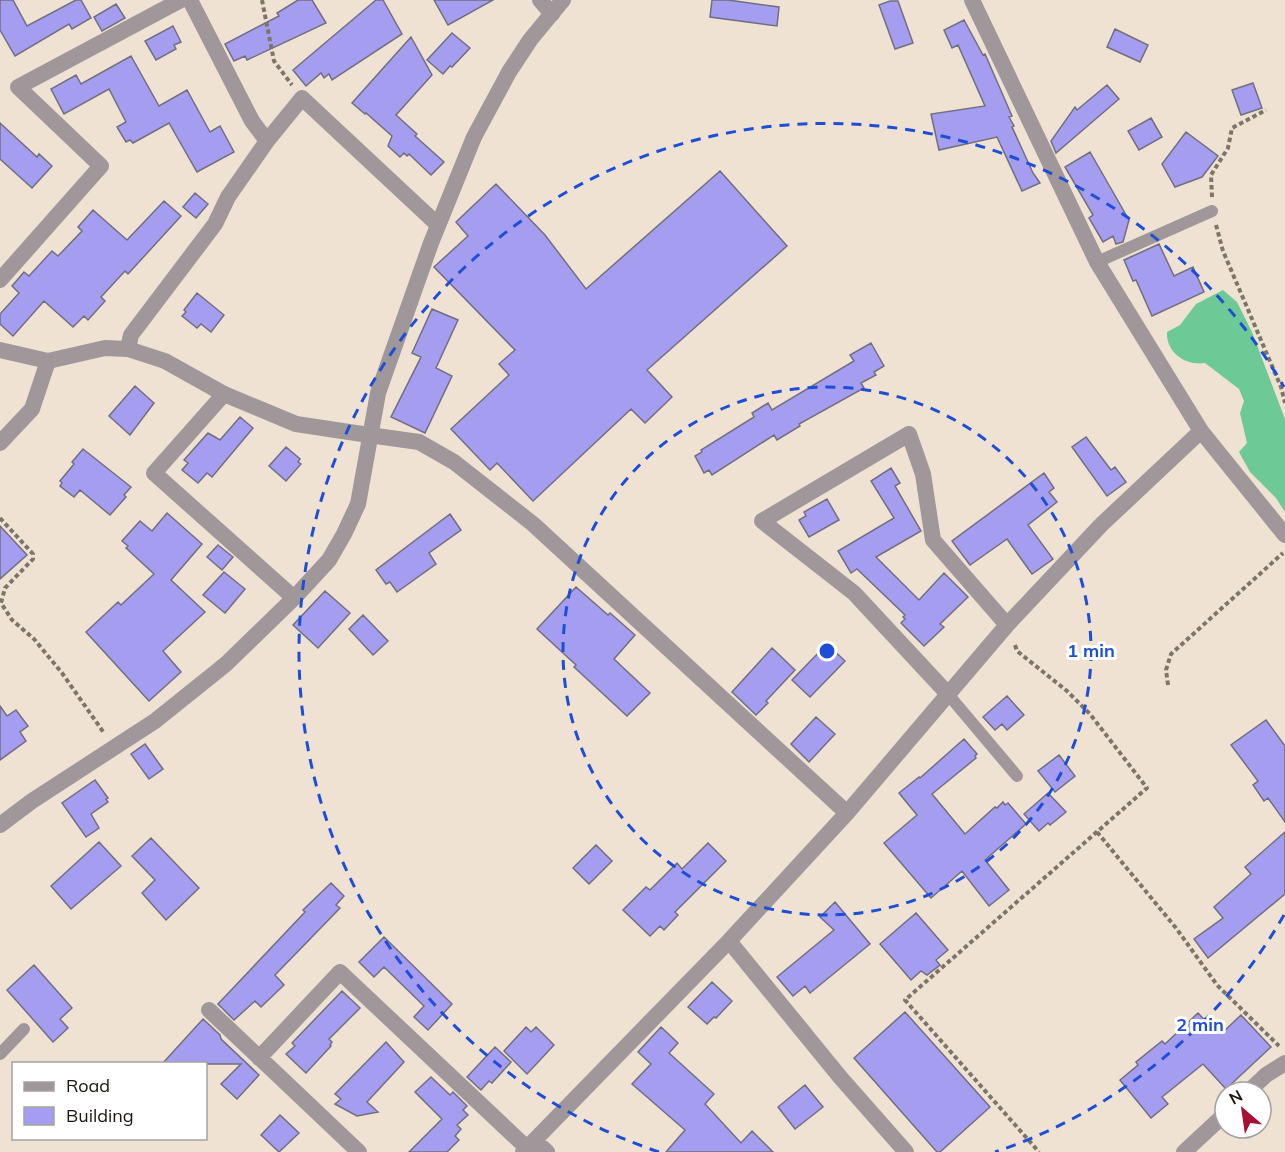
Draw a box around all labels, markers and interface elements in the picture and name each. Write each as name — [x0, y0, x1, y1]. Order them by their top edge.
text: 1 min — [1067, 639, 1115, 662]
centre of rings — [817, 641, 837, 661]
text: 2 min — [1176, 1013, 1224, 1036]
legend — [12, 1062, 207, 1140]
text: Road — [66, 1074, 110, 1097]
north arrow — [1213, 1080, 1273, 1140]
text: N — [1226, 1085, 1246, 1109]
text: Building — [66, 1104, 134, 1127]

